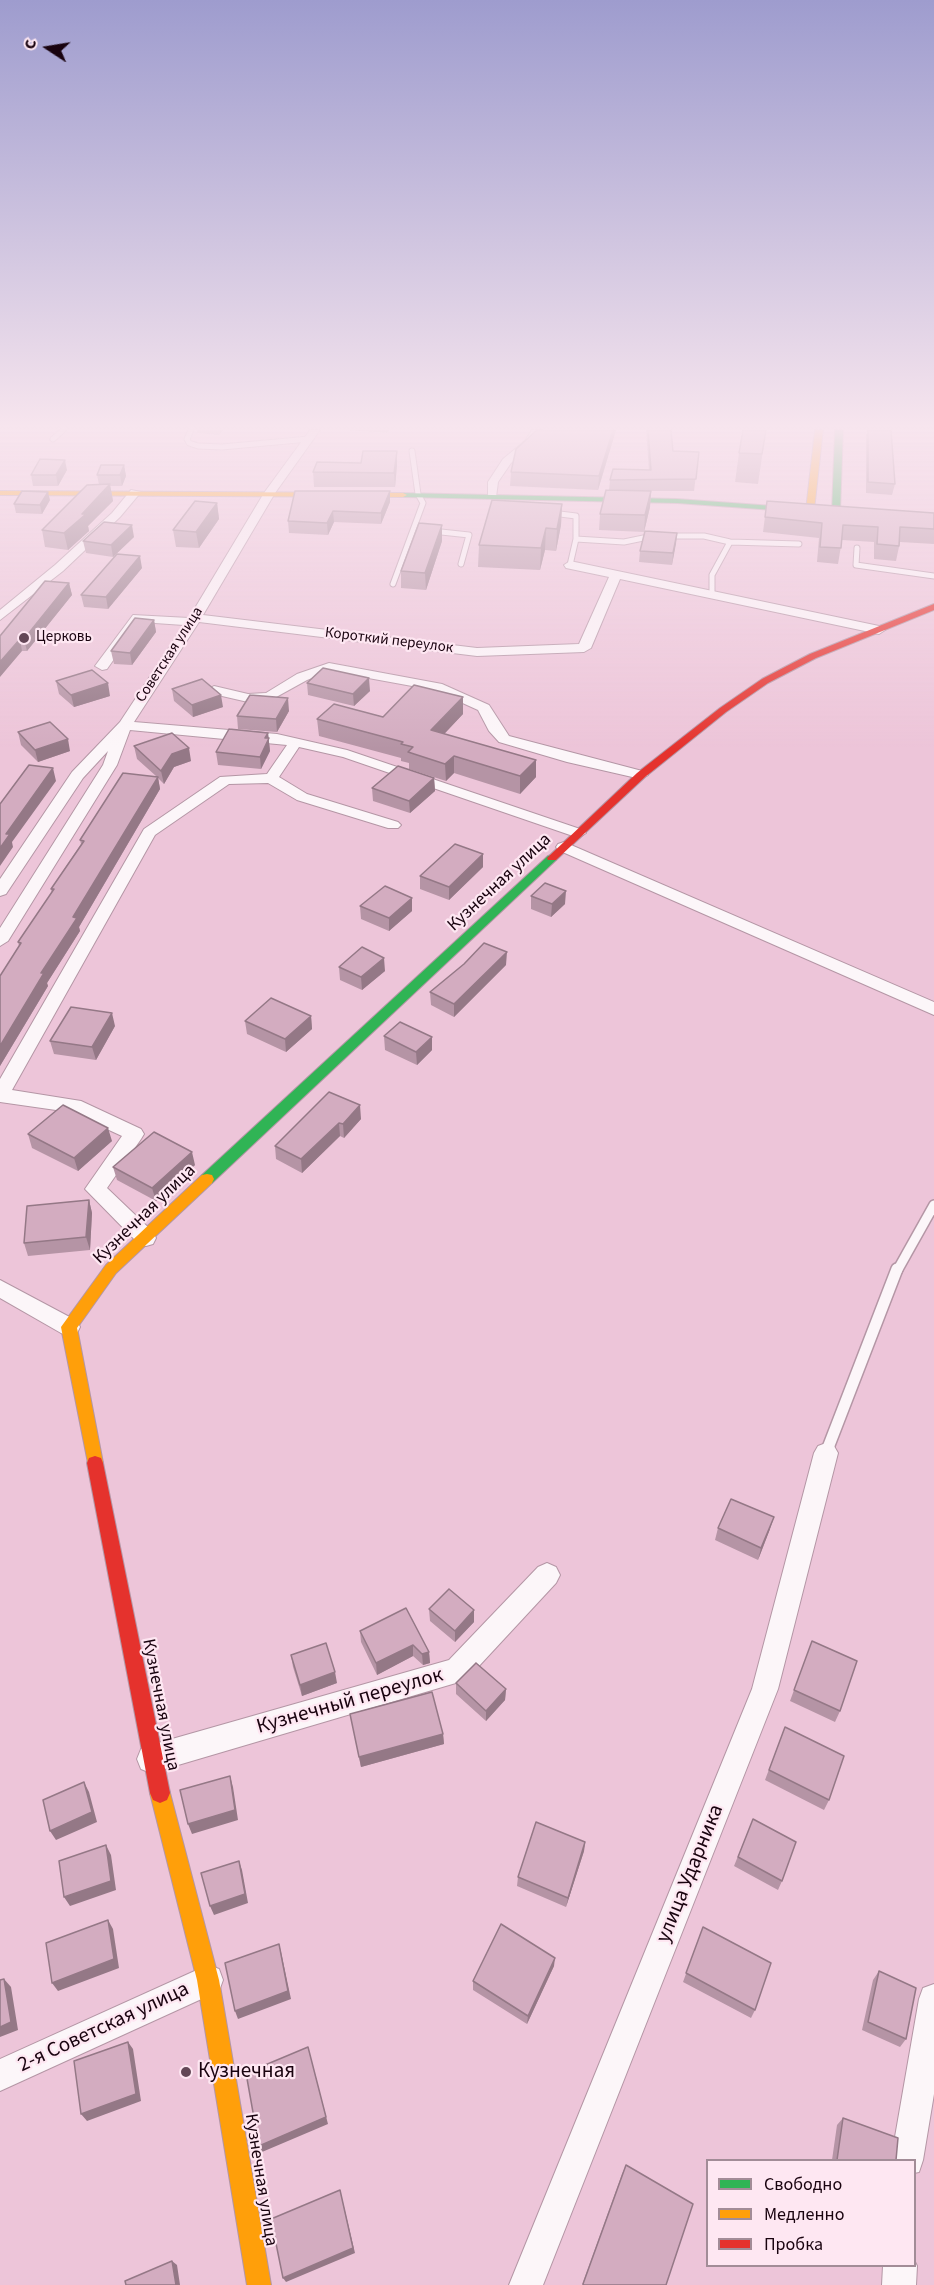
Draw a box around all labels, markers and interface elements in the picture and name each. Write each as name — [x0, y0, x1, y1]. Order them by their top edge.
north arrow — [18, 18, 78, 78]
text: С — [19, 37, 42, 51]
street label: Советская улица — [132, 604, 208, 706]
street label: Короткий переулок — [324, 624, 454, 658]
place label: Церковь — [36, 629, 92, 647]
marker: Церковь — [17, 631, 31, 645]
street label: Кузнечная улица — [444, 829, 556, 937]
street label: Кузнечная улица — [89, 1161, 201, 1269]
street label: Кузнечная улица — [137, 1637, 183, 1773]
street label: Кузнечный переулок — [254, 1663, 446, 1741]
street label: улица Ударника — [652, 1801, 730, 1947]
street label: 2-я Советская улица — [14, 1977, 194, 2079]
place label: Кузнечная — [198, 2059, 295, 2085]
marker: Кузнечная — [179, 2065, 193, 2079]
street label: Кузнечная улица — [239, 2112, 281, 2248]
legend — [706, 2159, 916, 2267]
text: Свободно — [764, 2172, 842, 2197]
text: Медленно — [764, 2202, 844, 2227]
text: Пробка — [764, 2232, 823, 2257]

